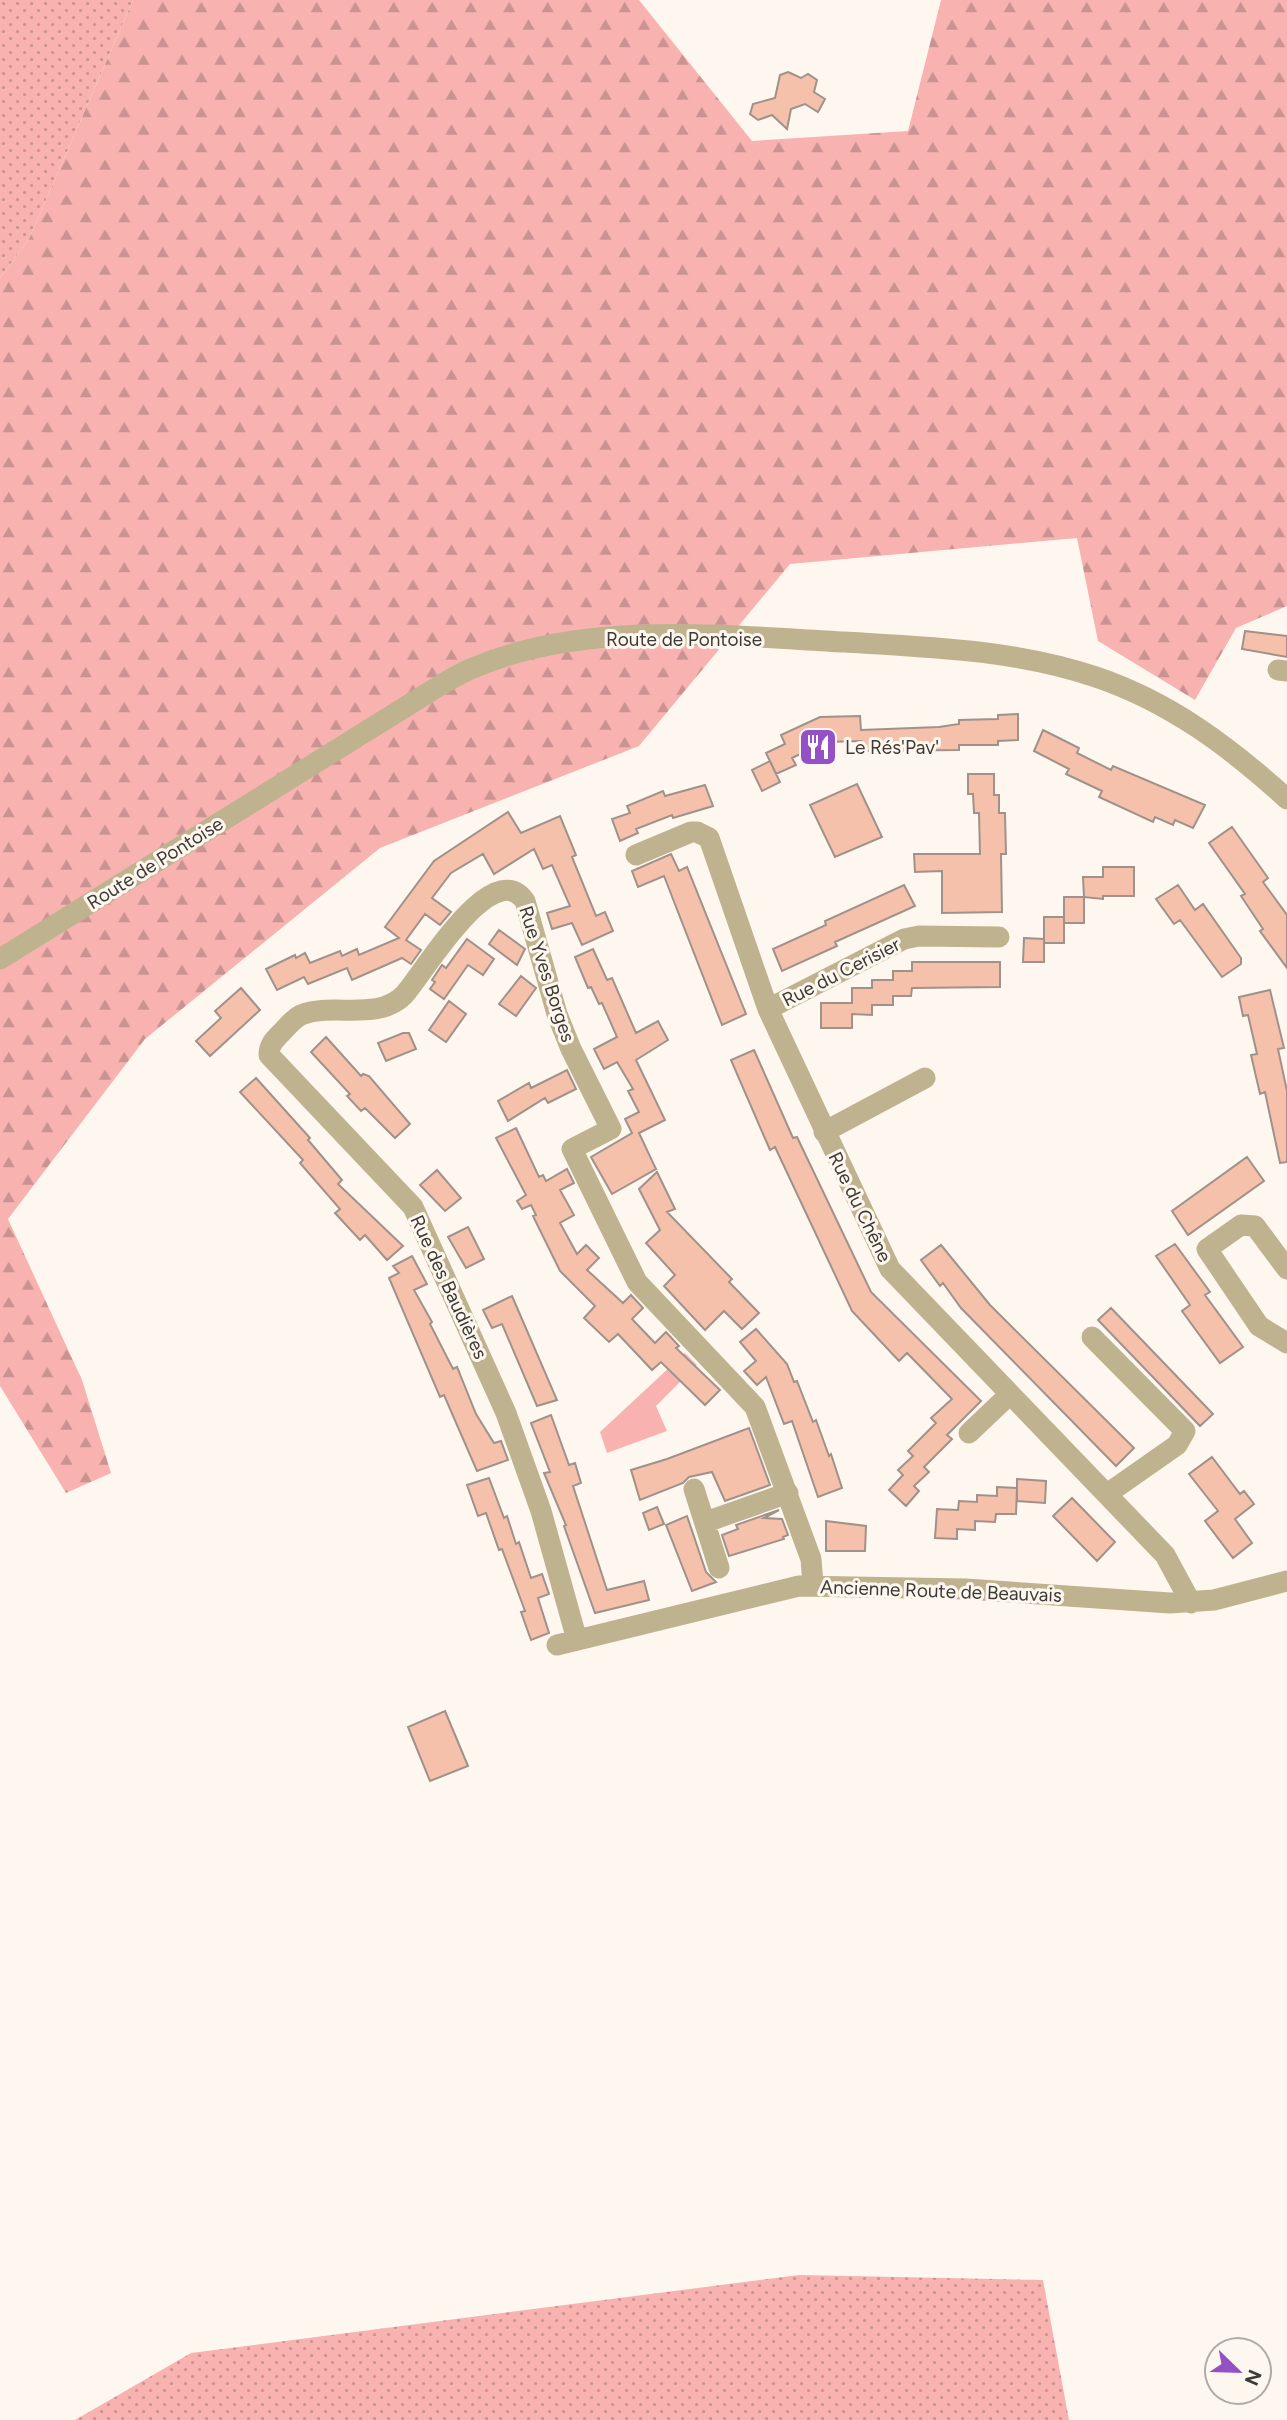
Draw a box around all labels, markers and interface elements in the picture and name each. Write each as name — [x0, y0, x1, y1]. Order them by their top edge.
street label: Route de Pontoise — [606, 628, 762, 651]
restaurant icon: Le Rés'Pav' — [797, 726, 839, 768]
place label: Le Rés'Pav' — [845, 736, 939, 759]
street label: Route de Pontoise — [83, 812, 227, 914]
street label: Rue Yves Borges — [514, 903, 580, 1045]
street label: Rue du Cerisier — [778, 932, 904, 1012]
street label: Rue du Chêne — [823, 1148, 897, 1266]
street label: Rue des Baudières — [406, 1211, 492, 1363]
street label: Ancienne Route de Beauvais — [820, 1575, 1062, 1607]
north arrow — [1203, 2336, 1273, 2406]
text: N — [1240, 2366, 1267, 2389]

